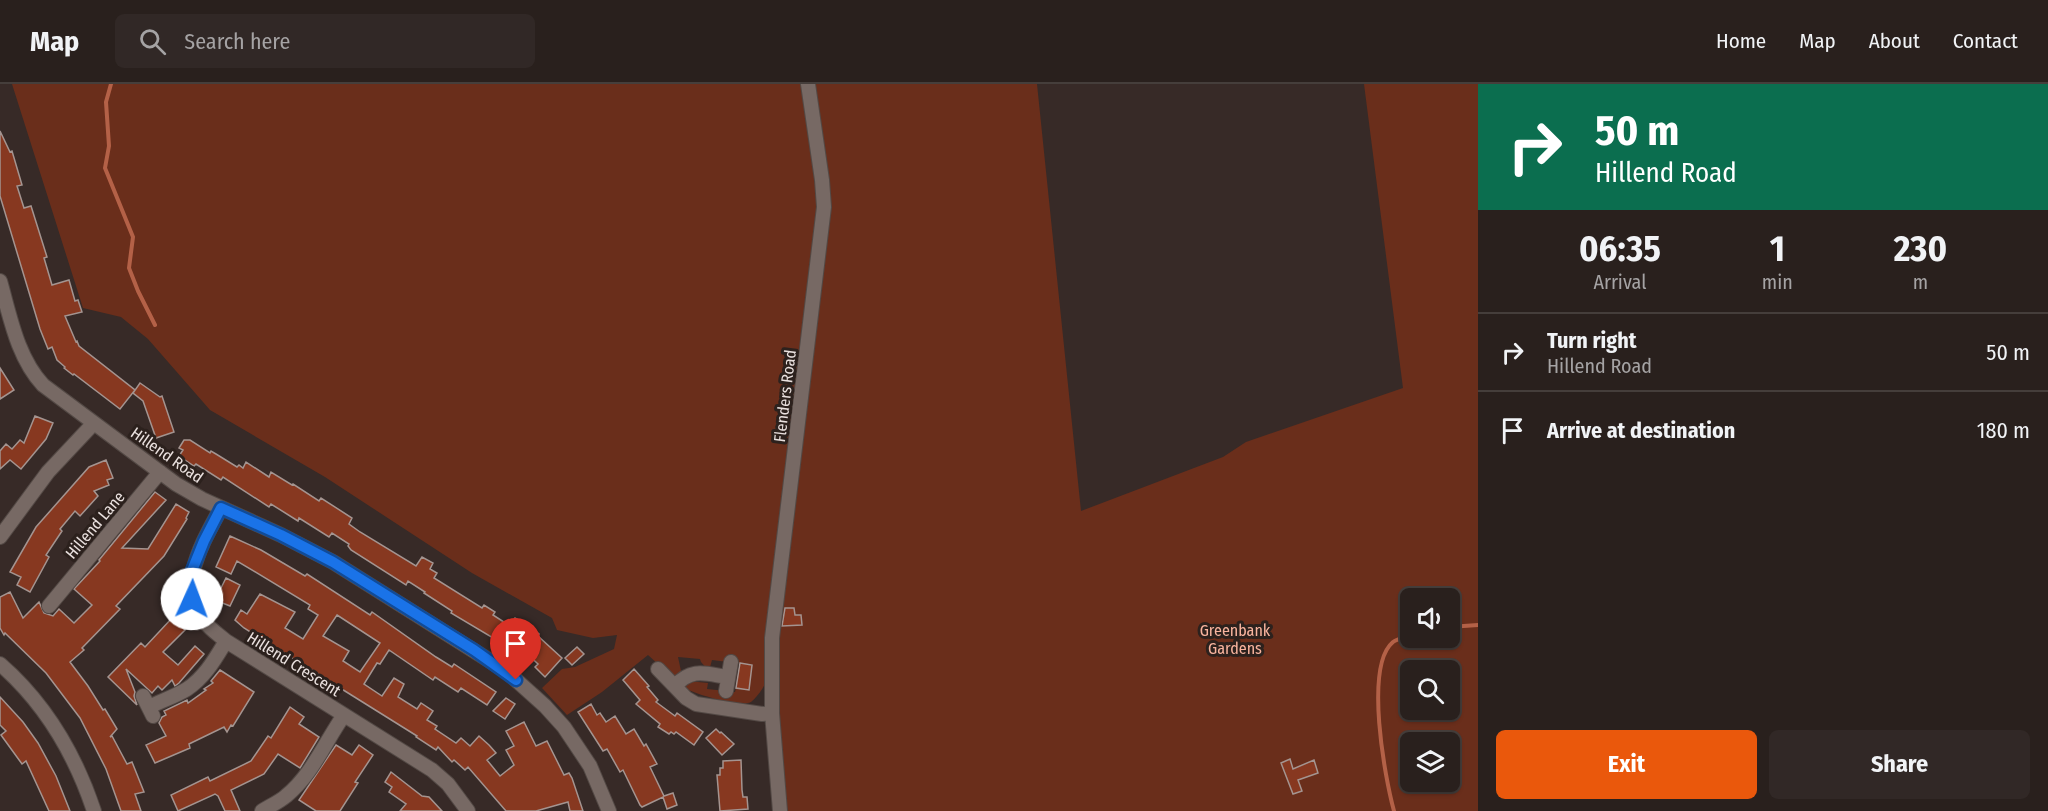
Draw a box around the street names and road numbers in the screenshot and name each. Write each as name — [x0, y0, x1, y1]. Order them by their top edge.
street label: Flenders Road — [770, 349, 800, 443]
street label: Hillend Road — [127, 423, 207, 487]
street label: Hillend Lane — [61, 487, 129, 562]
street label: Hillend Crescent — [244, 628, 345, 701]

